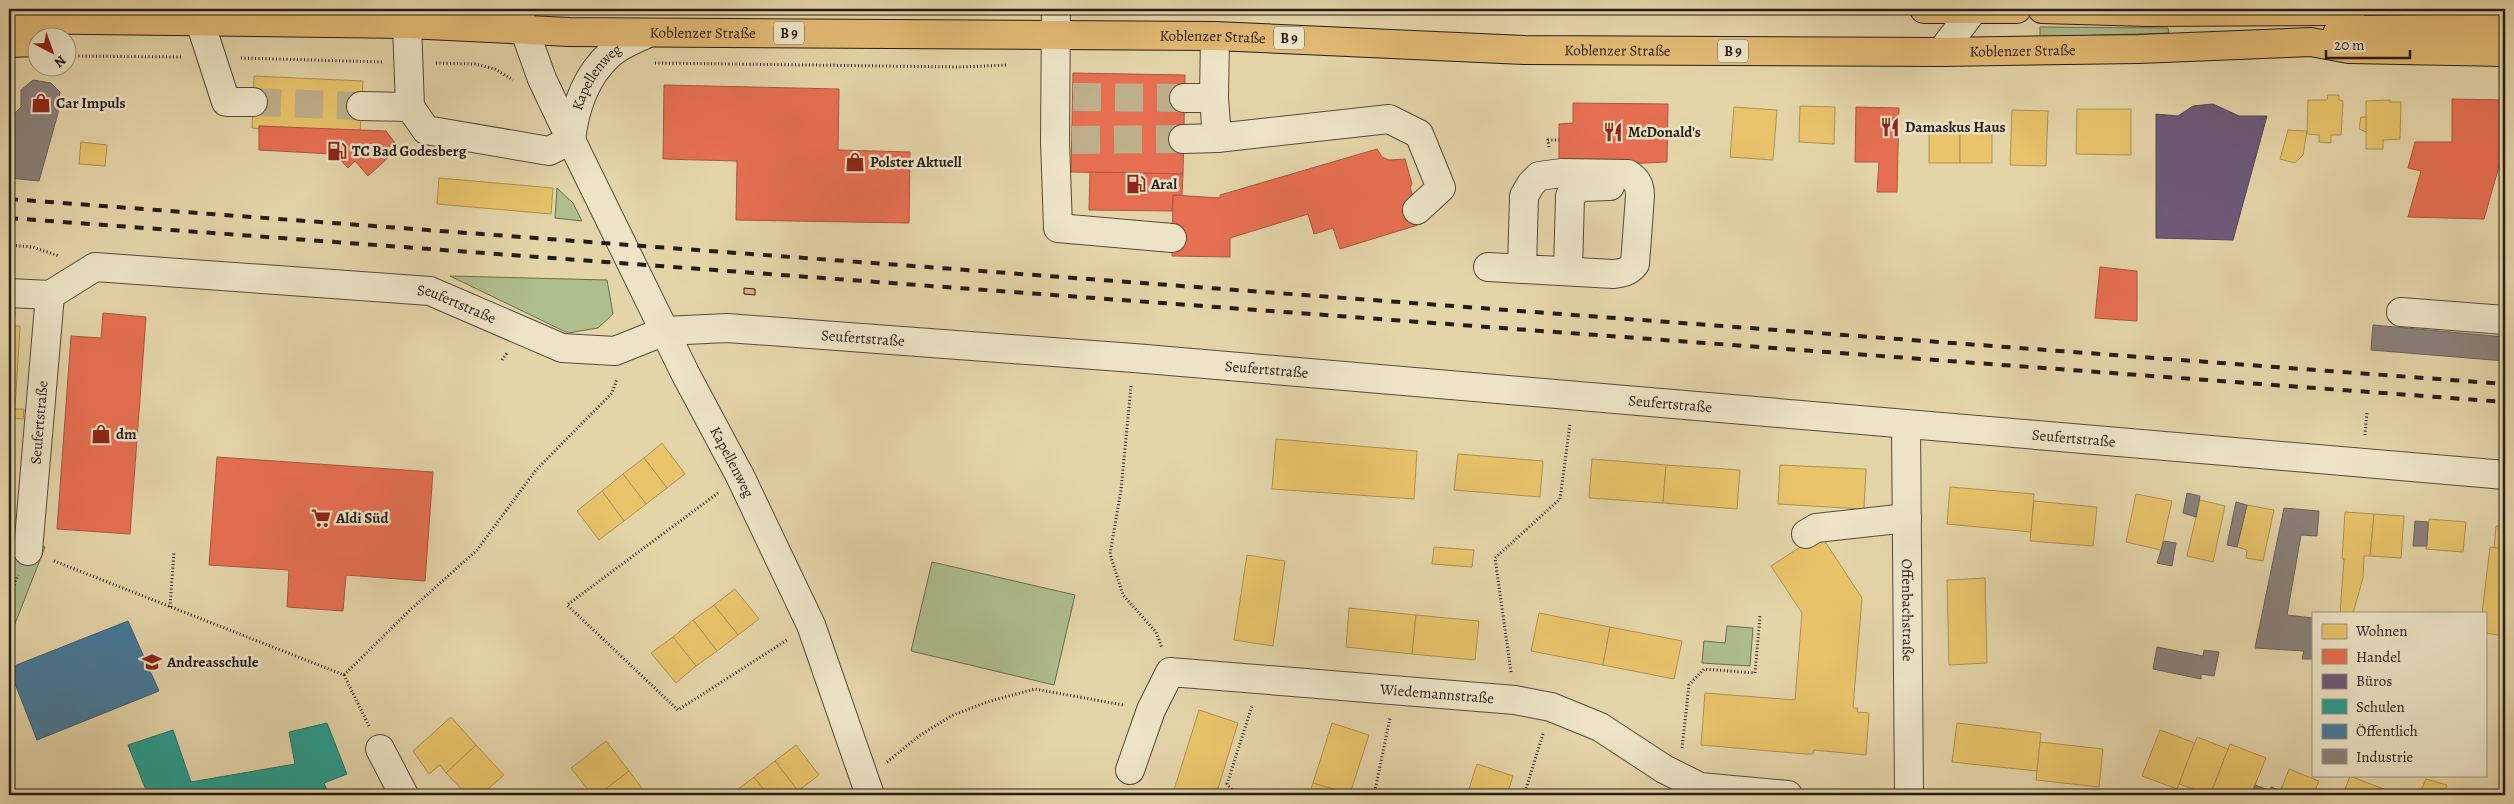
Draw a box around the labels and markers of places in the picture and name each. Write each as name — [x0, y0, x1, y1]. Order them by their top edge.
shop icon: Car Impuls — [30, 92, 52, 114]
place label: Car Impuls — [56, 93, 126, 113]
restaurant icon: Damaskus Haus — [1879, 116, 1901, 138]
place label: Damaskus Haus — [1905, 117, 2006, 137]
restaurant icon: McDonald's — [1602, 121, 1624, 143]
place label: McDonald's — [1628, 122, 1701, 142]
fuel station icon: TC Bad Godesberg — [326, 140, 348, 162]
place label: TC Bad Godesberg — [352, 141, 467, 161]
shop icon: Polster Aktuell — [844, 151, 866, 173]
place label: Polster Aktuell — [870, 152, 962, 172]
fuel station icon: Aral — [1125, 173, 1147, 195]
place label: Aral — [1150, 174, 1177, 194]
shop icon: dm — [90, 423, 112, 445]
place label: dm — [116, 424, 137, 444]
supermarket icon: Aldi Süd — [310, 507, 332, 529]
place label: Aldi Süd — [335, 508, 390, 528]
school or university icon: Andreasschule — [141, 651, 163, 673]
place label: Andreasschule — [166, 652, 259, 672]

